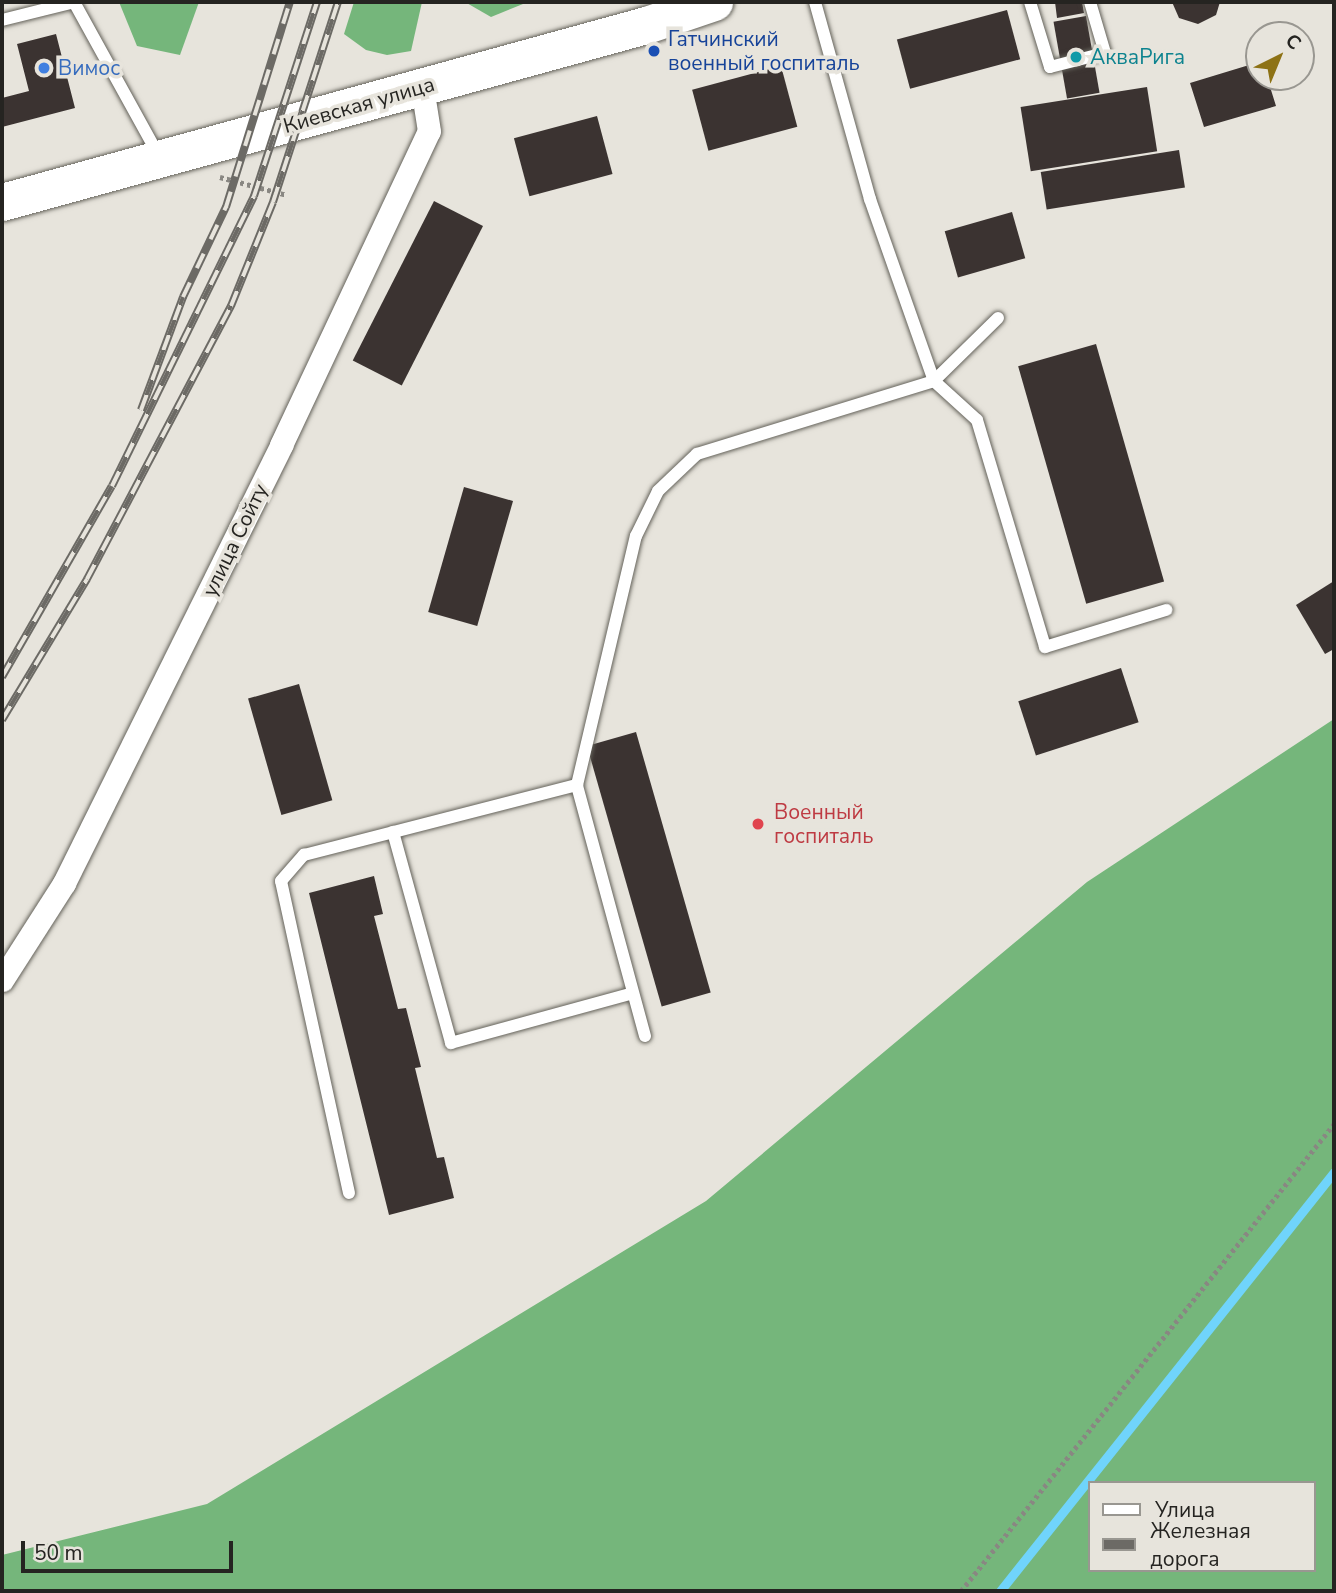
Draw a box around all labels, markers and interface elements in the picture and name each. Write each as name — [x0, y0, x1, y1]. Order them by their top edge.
north arrow — [1245, 21, 1315, 91]
place label: Гатчинский военный госпиталь — [668, 26, 860, 76]
text: С — [1279, 28, 1307, 56]
marker: Гатчинский военный госпиталь — [646, 43, 662, 59]
place label: АкваРига — [1090, 44, 1185, 70]
marker: АкваРига — [1068, 49, 1084, 65]
place label: Вимос — [58, 55, 120, 81]
marker: Вимос — [36, 60, 52, 76]
street label: Киевская улица — [280, 71, 438, 139]
street label: улица Сойту — [197, 479, 273, 601]
place label: Военный госпиталь — [774, 799, 873, 849]
marker: Военный госпиталь — [748, 814, 768, 834]
legend — [1088, 1481, 1315, 1572]
text: Улица — [1155, 1496, 1215, 1524]
text: Железная дорога — [1150, 1517, 1251, 1573]
scale bar — [24, 1526, 236, 1570]
text: 50 m — [34, 1539, 83, 1567]

